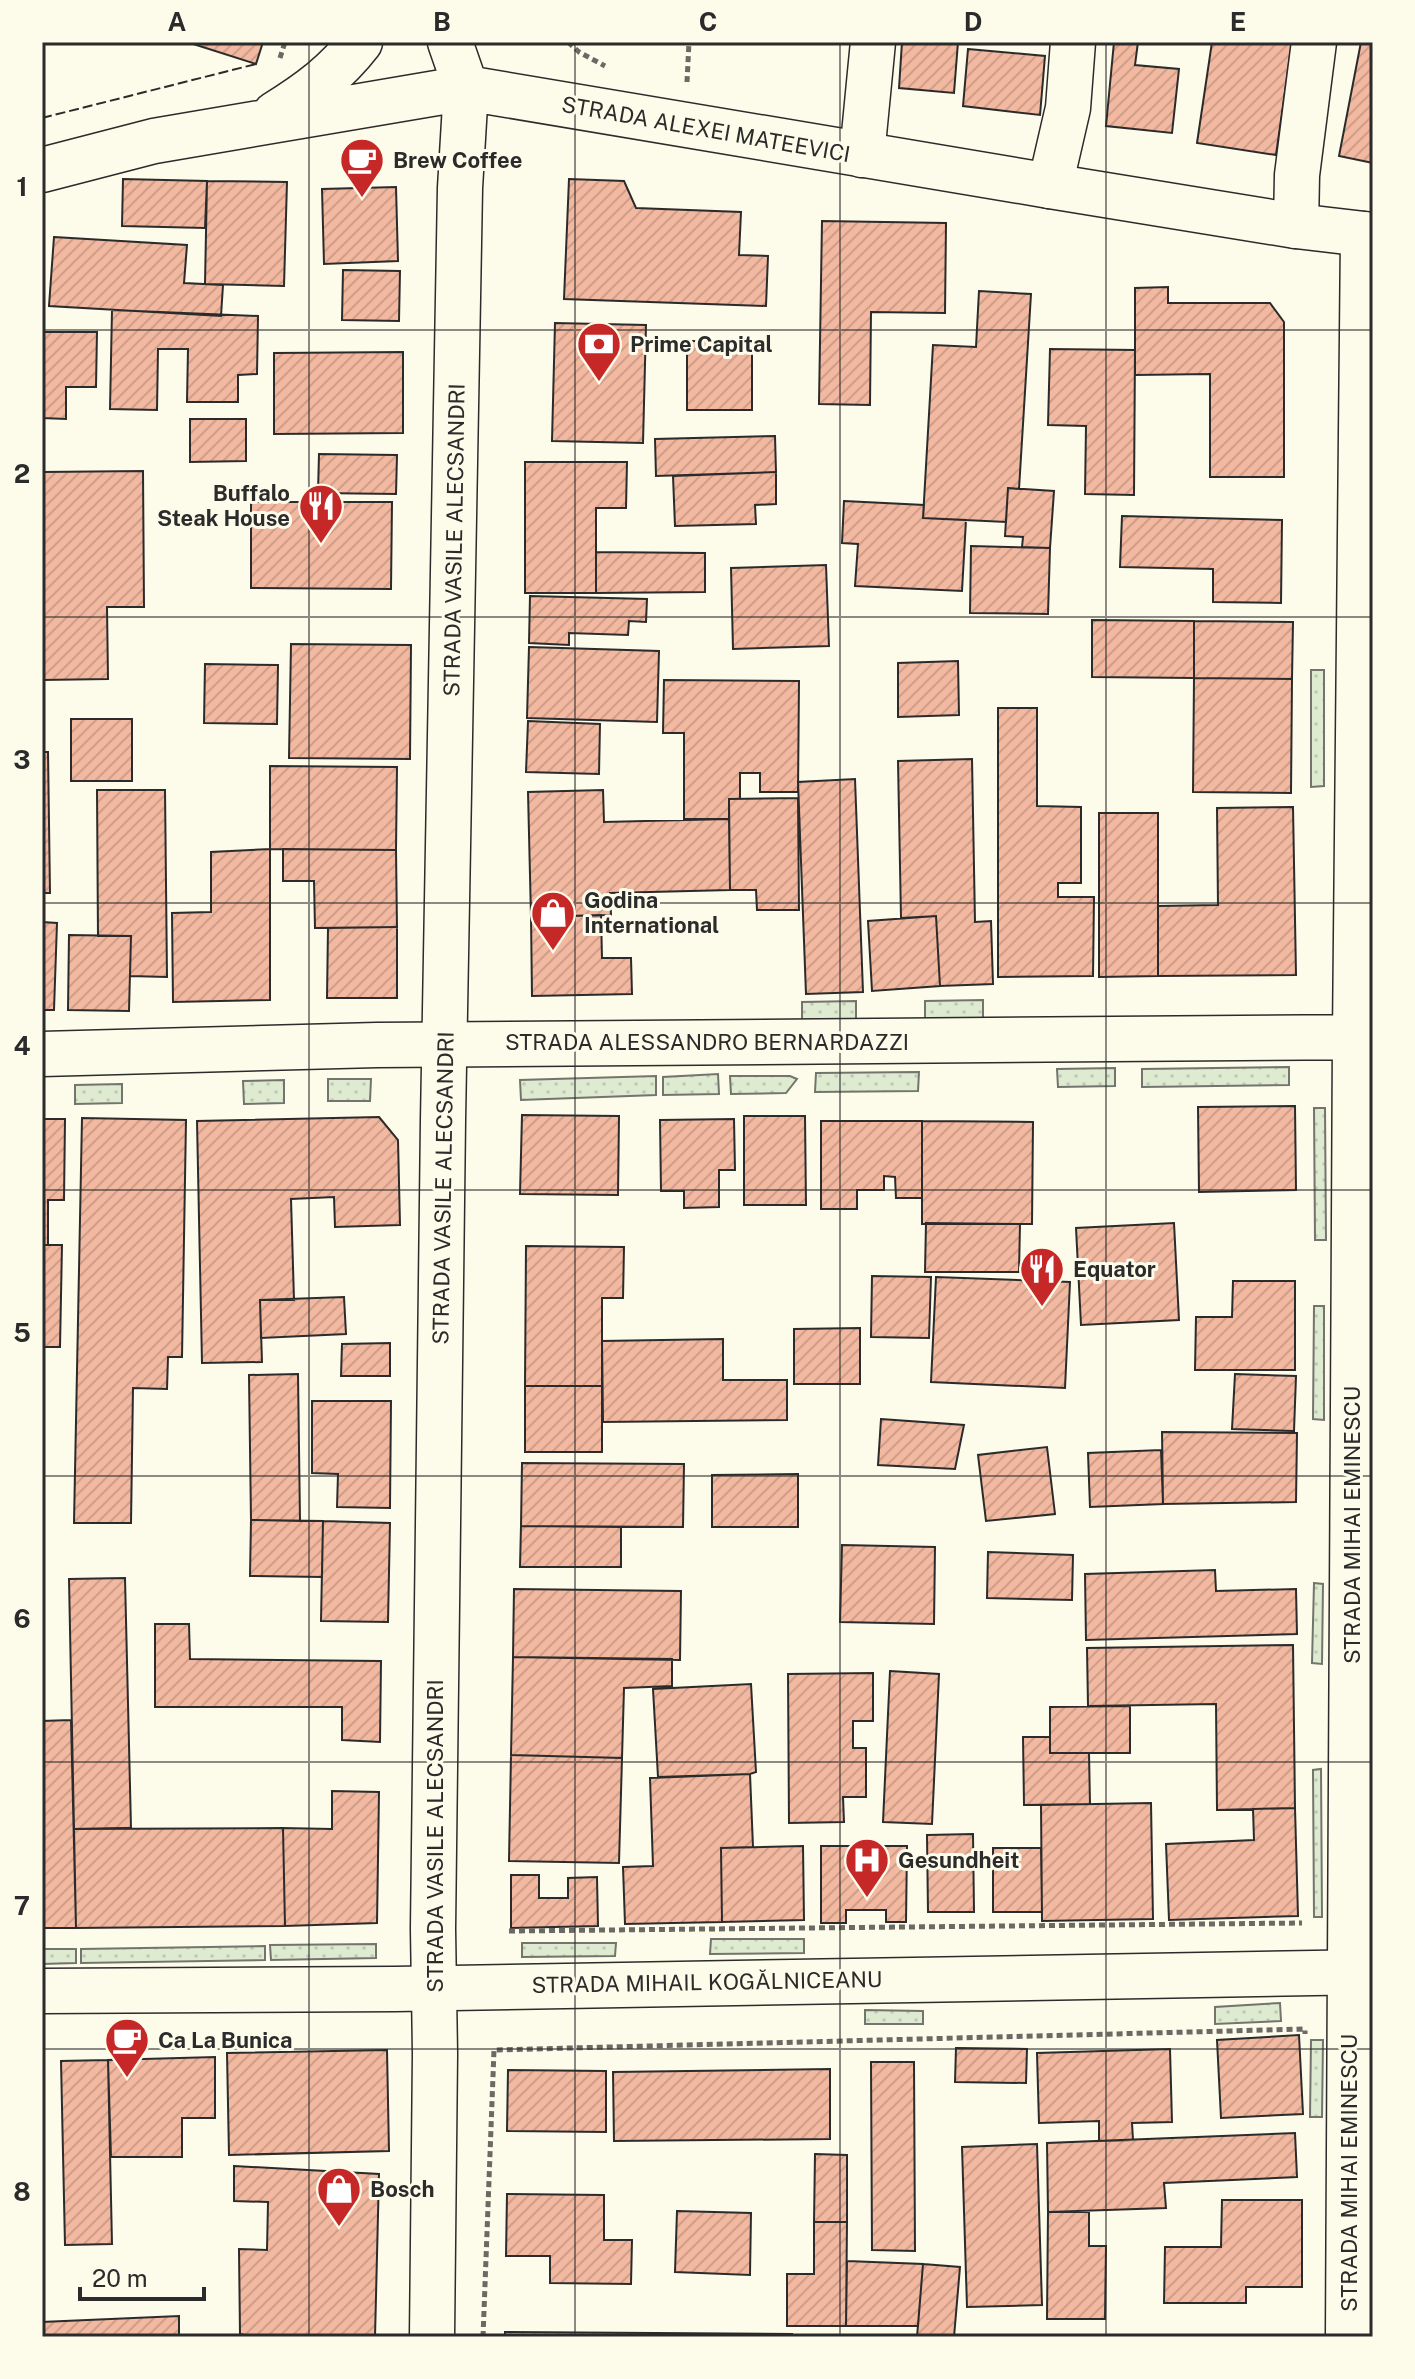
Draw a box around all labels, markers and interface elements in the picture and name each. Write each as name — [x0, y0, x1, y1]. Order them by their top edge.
text: A — [168, 6, 187, 37]
text: B — [433, 6, 451, 37]
text: C — [699, 6, 717, 37]
text: D — [964, 6, 982, 37]
text: E — [1230, 6, 1246, 37]
street label: STRADA ALEXEI MATEEVICI — [560, 91, 852, 167]
cafe icon: Brew Coffee — [338, 136, 386, 199]
place label: Brew Coffee — [393, 147, 522, 173]
text: 1 — [16, 171, 28, 202]
bank icon: Prime Capital — [575, 320, 623, 383]
place label: Prime Capital — [630, 331, 773, 357]
street label: STRADA VASILE ALECSANDRI — [438, 383, 470, 697]
text: 2 — [14, 458, 30, 489]
place label: Buffalo Steak House — [157, 480, 290, 531]
restaurant icon: Buffalo Steak House — [297, 482, 345, 545]
text: 3 — [13, 744, 31, 775]
place label: Godina International — [584, 887, 719, 938]
shop icon: Godina International — [529, 889, 577, 952]
street label: STRADA ALESSANDRO BERNARDAZZI — [505, 1029, 909, 1055]
text: 4 — [13, 1030, 31, 1061]
street label: STRADA VASILE ALECSANDRI — [427, 1031, 459, 1345]
restaurant icon: Equator — [1018, 1245, 1066, 1308]
place label: Equator — [1073, 1256, 1156, 1282]
text: 5 — [13, 1317, 31, 1348]
street label: STRADA MIHAI EMINESCU — [1339, 1386, 1365, 1664]
text: 6 — [13, 1603, 31, 1634]
street label: STRADA VASILE ALECSANDRI — [422, 1679, 448, 1993]
hospital icon: Gesundheit — [843, 1836, 891, 1899]
place label: Gesundheit — [898, 1847, 1019, 1873]
text: 7 — [14, 1890, 30, 1921]
street label: STRADA MIHAIL KOGĂLNICEANU — [531, 1966, 883, 1998]
cafe icon: Ca La Bunica — [103, 2016, 151, 2079]
place label: Ca La Bunica — [158, 2027, 292, 2053]
street label: STRADA MIHAI EMINESCU — [1336, 2034, 1362, 2312]
shop icon: Bosch — [315, 2165, 363, 2228]
text: 8 — [13, 2176, 31, 2207]
place label: Bosch — [370, 2176, 434, 2202]
scale bar — [80, 2251, 204, 2301]
text: 20 m — [92, 2264, 148, 2292]

